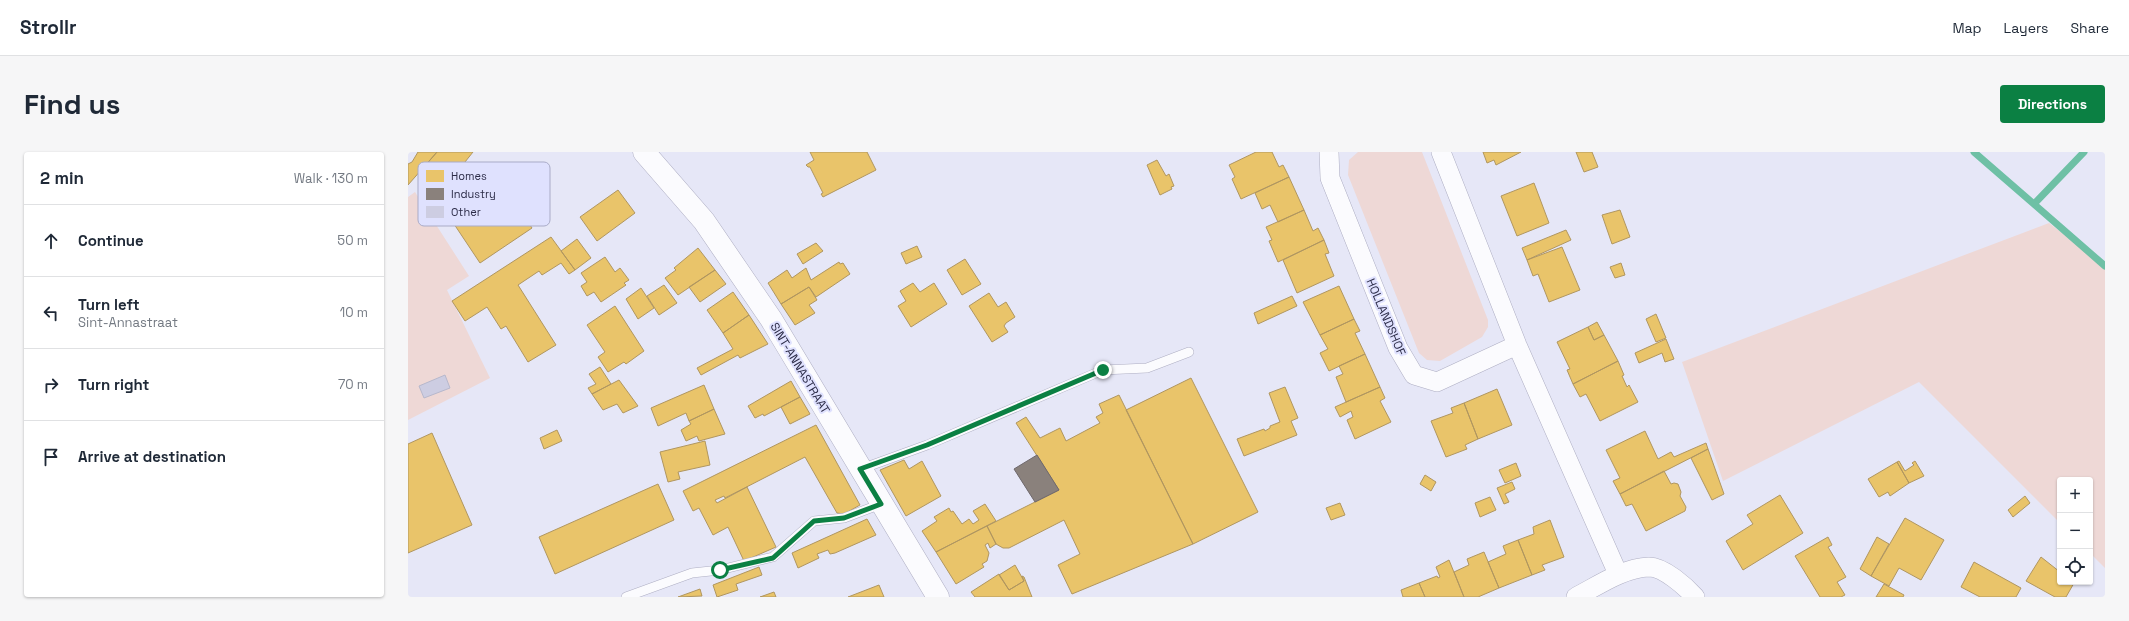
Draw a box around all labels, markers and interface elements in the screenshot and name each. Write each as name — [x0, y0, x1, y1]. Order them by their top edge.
text: Strollr — [20, 15, 77, 40]
text: Map — [1952, 19, 1982, 37]
text: Layers — [2004, 19, 2048, 37]
text: Share — [2070, 19, 2109, 37]
button: Directions — [2000, 85, 2105, 123]
text: Find us — [24, 86, 121, 122]
legend — [418, 162, 550, 226]
text: 2 min — [40, 167, 84, 189]
text: Homes — [451, 169, 487, 183]
text: Walk · 130 m — [294, 170, 368, 187]
text: Industry — [451, 187, 496, 201]
text: Other — [451, 205, 481, 219]
icon: ahead — [40, 230, 62, 252]
text: Continue — [78, 231, 144, 250]
text: 50 m — [337, 232, 368, 249]
street label: HOLLANDSHOF — [1363, 276, 1410, 358]
text: Turn left — [78, 295, 140, 314]
icon: left — [40, 302, 62, 324]
text: 10 m — [340, 304, 368, 321]
text: Sint-Annastraat — [78, 314, 178, 331]
street label: SINT-ANNASTRAAT — [766, 320, 834, 416]
route end — [1094, 361, 1112, 379]
icon: right — [40, 374, 62, 396]
text: Turn right — [78, 375, 149, 394]
text: 70 m — [338, 376, 368, 393]
icon: arrive — [40, 446, 62, 468]
text: Arrive at destination — [78, 447, 226, 466]
map controls — [2057, 477, 2093, 585]
button: + — [2057, 477, 2093, 513]
button: − — [2057, 513, 2093, 549]
button: locate — [2057, 549, 2093, 585]
route start — [711, 561, 729, 579]

